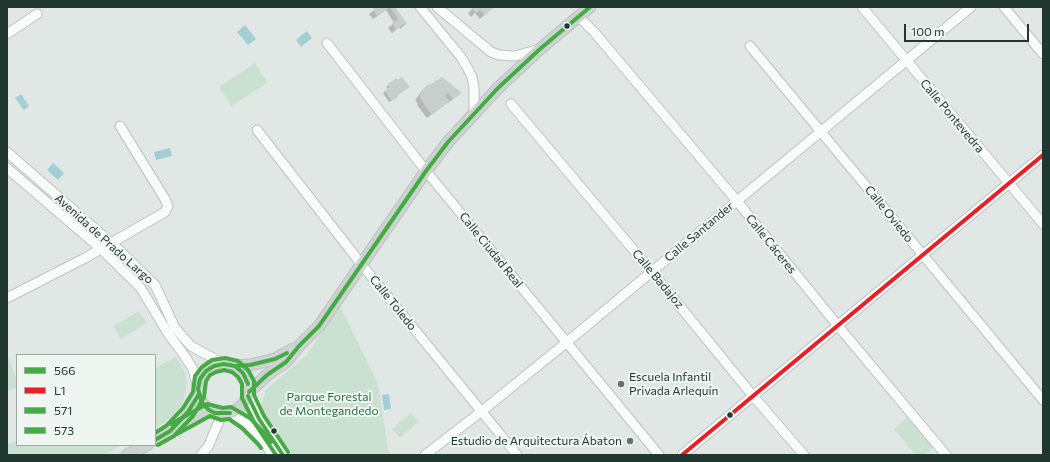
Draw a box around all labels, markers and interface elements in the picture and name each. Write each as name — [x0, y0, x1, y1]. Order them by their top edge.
scale bar — [906, 16, 1031, 42]
unlabelled marker — [562, 21, 572, 31]
text: 100 m — [911, 24, 945, 38]
street label: Calle Pontevedra — [917, 76, 987, 156]
street label: Calle Oviedo — [862, 183, 916, 245]
street label: Avenida de Prado Largo — [52, 191, 156, 287]
street label: Calle Santander — [662, 199, 736, 265]
street label: Calle Ciudad Real — [456, 209, 526, 291]
street label: Calle Cáceres — [743, 211, 799, 277]
street label: Calle Badajoz — [629, 247, 687, 311]
street label: Calle Toledo — [366, 273, 420, 333]
legend — [16, 354, 156, 446]
text: 566 — [54, 363, 75, 377]
place label: Escuela Infantil Privada Arlequín — [629, 370, 718, 398]
marker: Escuela Infantil Privada Arlequín — [616, 379, 626, 389]
text: L1 — [54, 383, 66, 397]
park label: Parque Forestal de Montegandedo — [279, 390, 379, 418]
text: 571 — [54, 403, 72, 417]
unlabelled marker — [725, 410, 735, 420]
text: 573 — [54, 423, 74, 437]
unlabelled marker — [269, 426, 279, 436]
place label: Estudio de Arquitectura Ábaton — [451, 434, 622, 448]
marker: Estudio de Arquitectura Ábaton — [625, 436, 635, 446]

